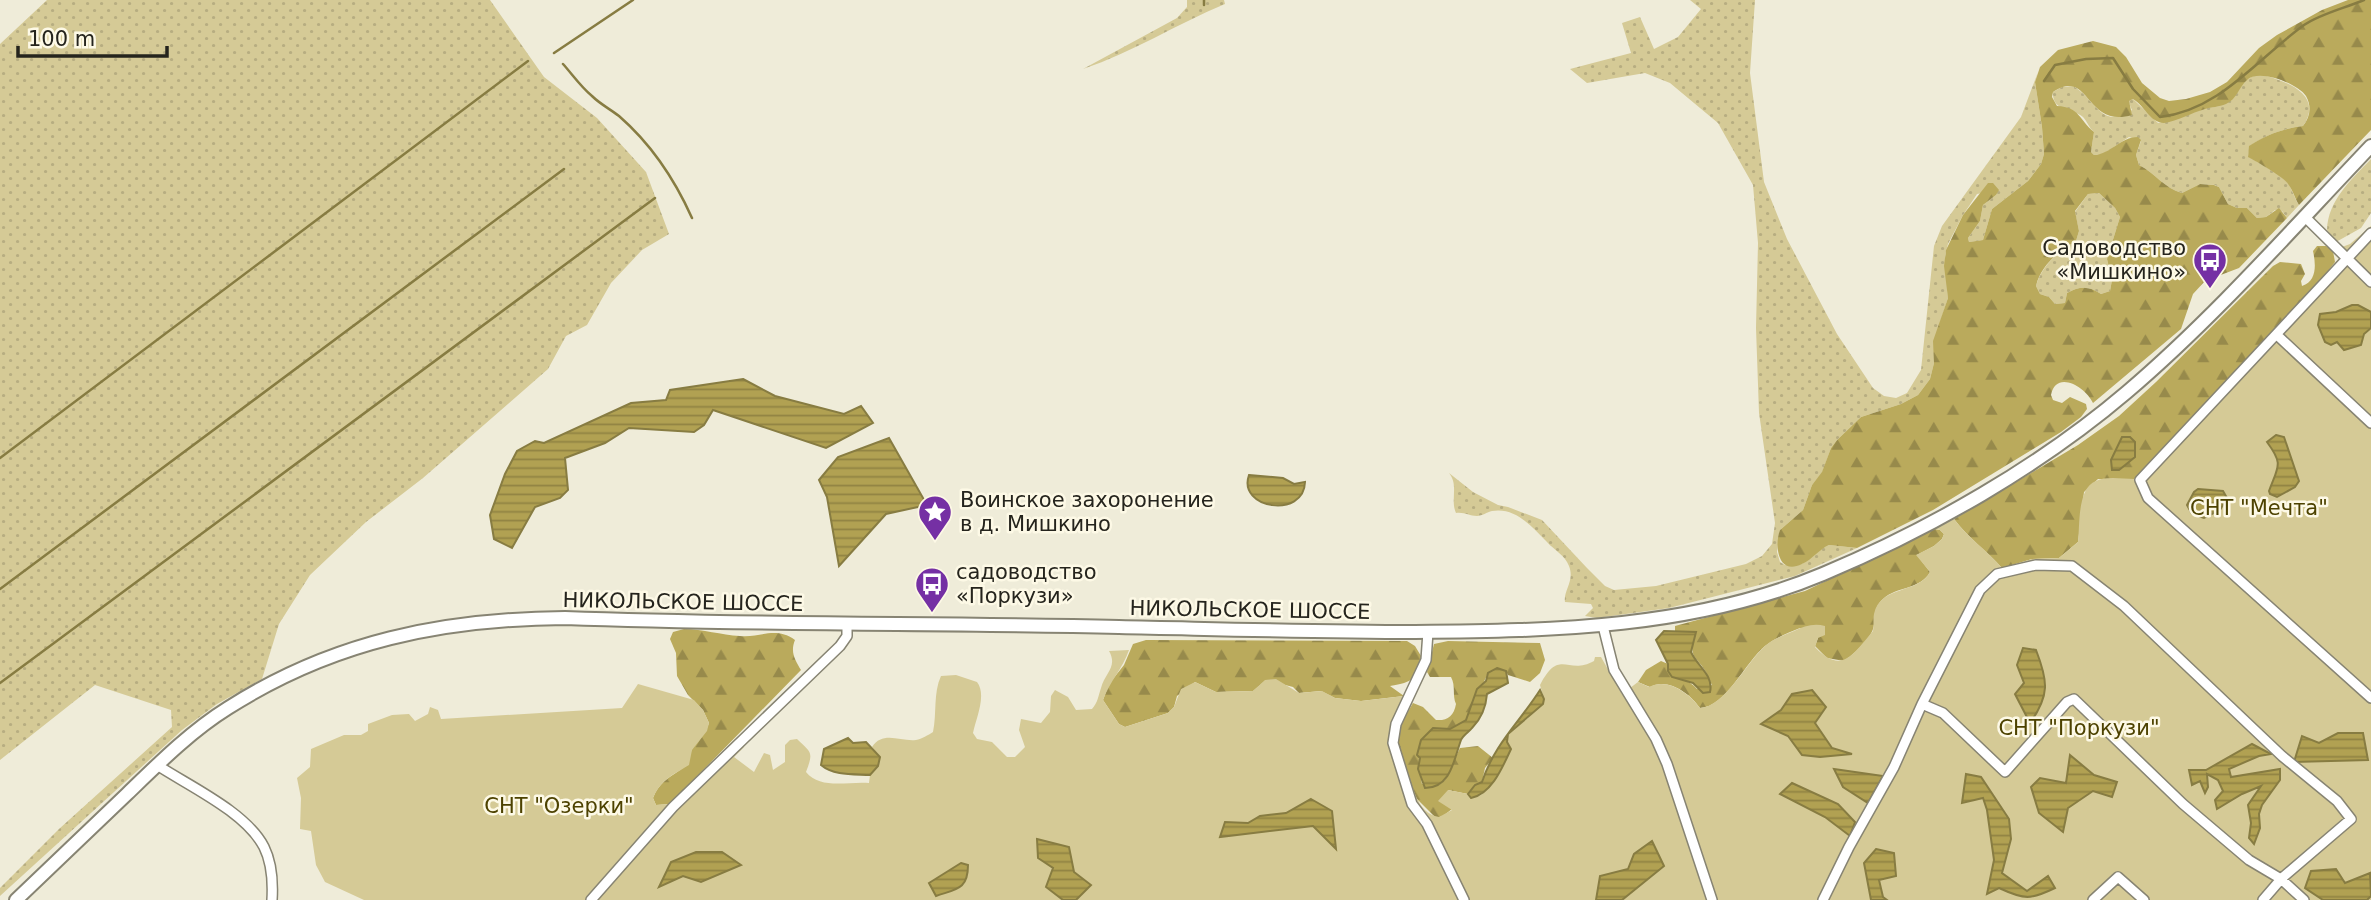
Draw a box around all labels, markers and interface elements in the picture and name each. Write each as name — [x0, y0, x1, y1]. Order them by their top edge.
scale bar — [18, 14, 166, 58]
text: 100 m — [28, 27, 95, 51]
place label: Садоводство «Мишкино» — [2042, 236, 2186, 284]
bus stop icon: Садоводство «Мишкино» — [2191, 241, 2229, 290]
place label: Воинское захоронение в д. Мишкино — [960, 488, 1214, 536]
place icon: Воинское захоронение в д. Мишкино — [916, 493, 954, 542]
park label: СНТ "Мечта" — [2190, 496, 2328, 520]
place label: садоводство «Поркузи» — [956, 560, 1097, 608]
bus stop icon: садоводство «Поркузи» — [913, 565, 951, 614]
street label: НИКОЛЬСКОЕ ШОССЕ — [562, 588, 804, 616]
street label: НИКОЛЬСКОЕ ШОССЕ — [1129, 596, 1371, 624]
park label: СНТ "Поркузи" — [1998, 716, 2160, 740]
park label: СНТ "Озерки" — [484, 794, 634, 818]

